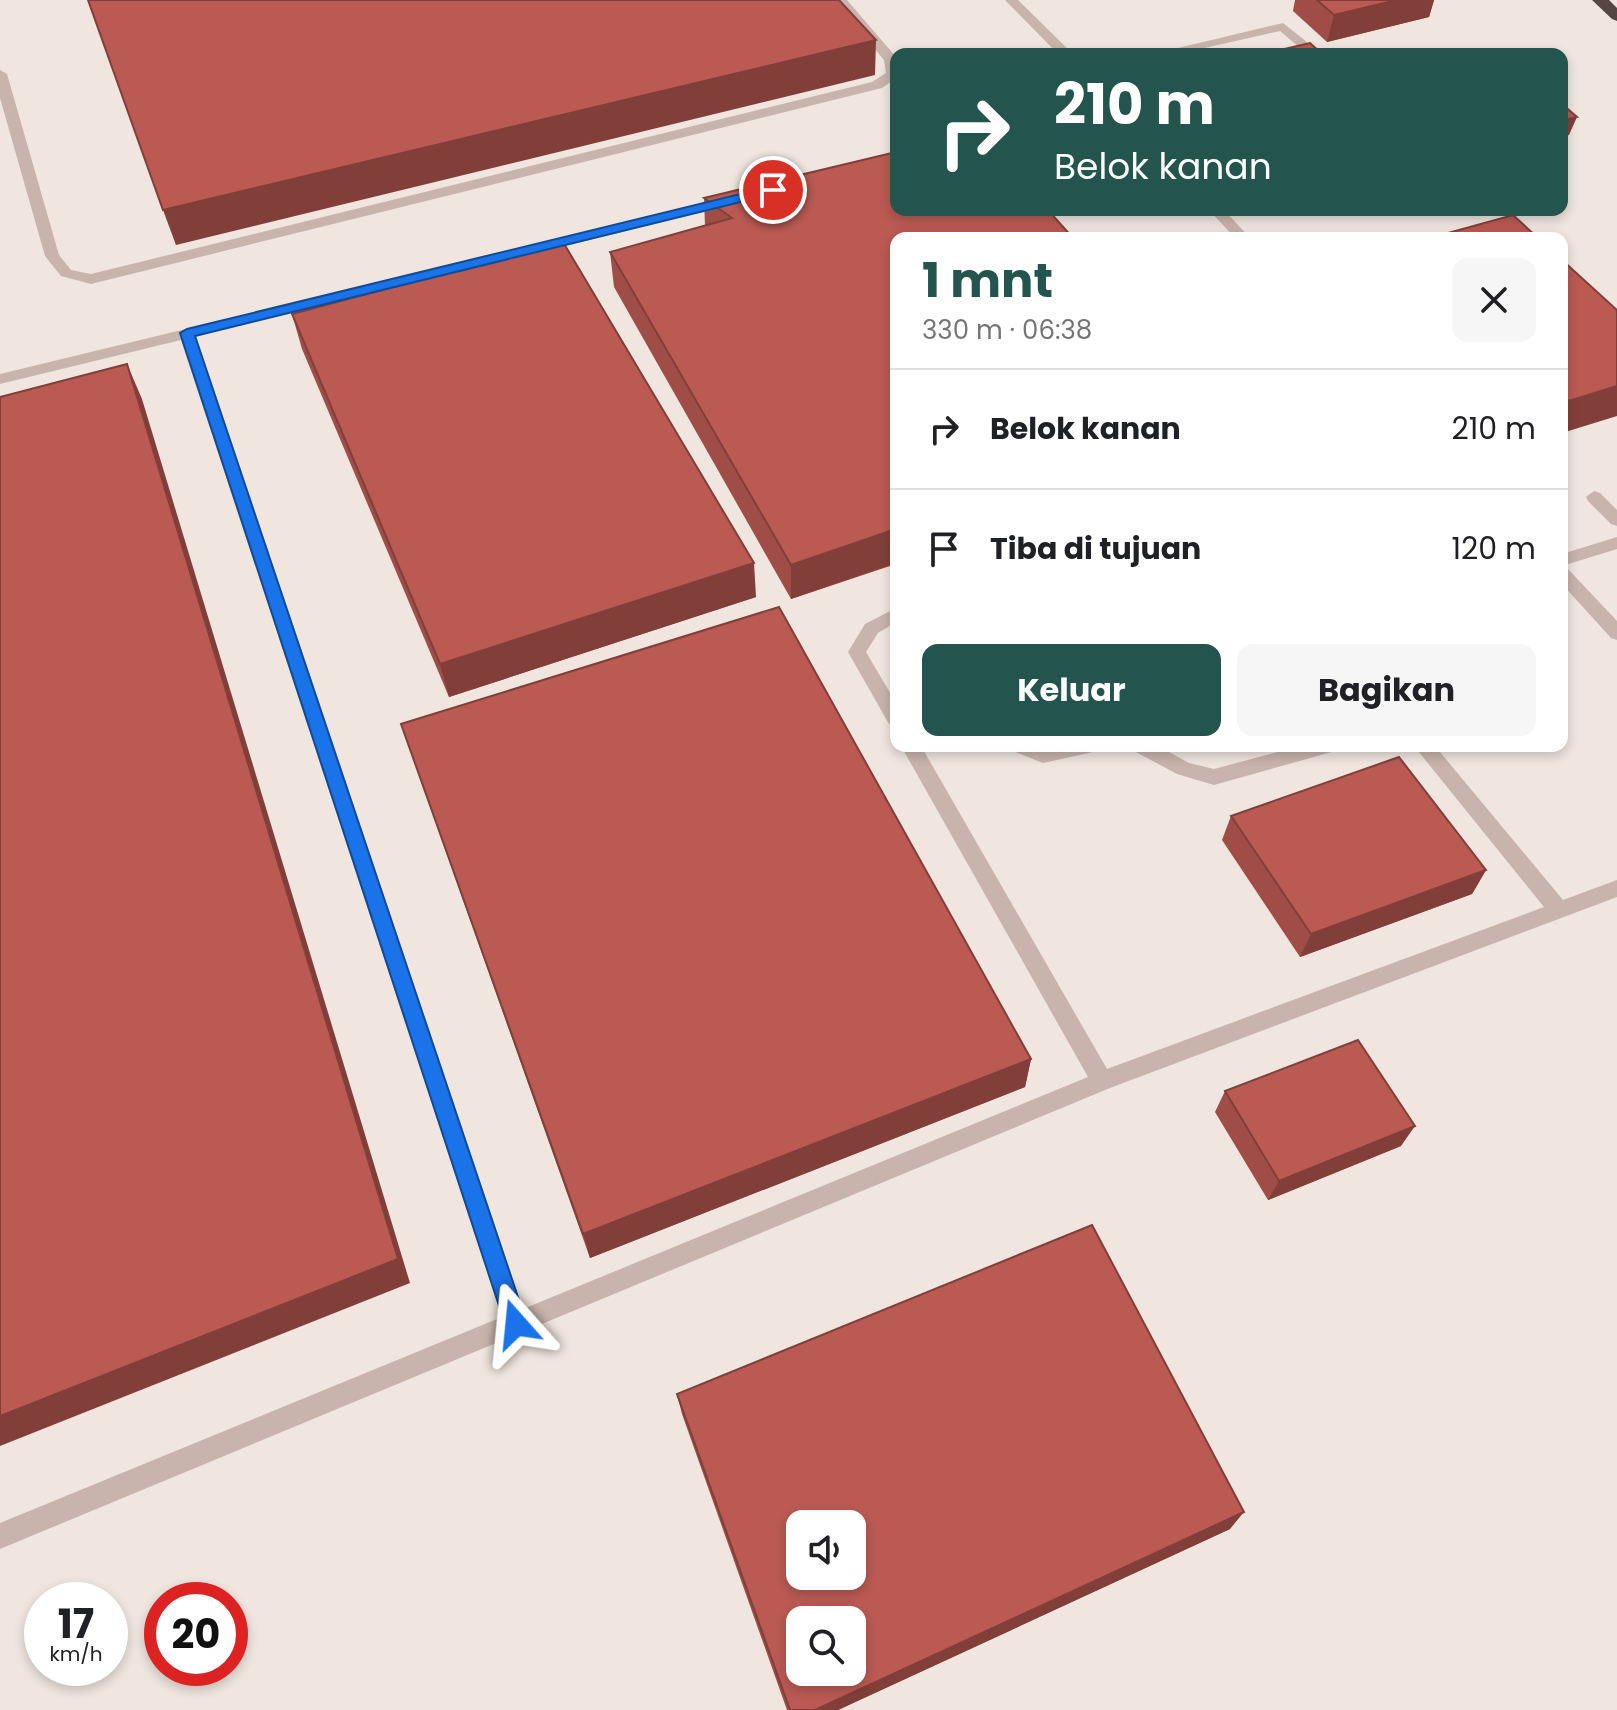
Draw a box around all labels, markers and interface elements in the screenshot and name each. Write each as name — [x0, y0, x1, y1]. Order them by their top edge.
text: 210 m — [1054, 65, 1215, 144]
icon: right — [922, 80, 1026, 184]
text: Belok kanan — [1054, 141, 1272, 192]
pin — [739, 156, 807, 224]
icon: arrive — [751, 168, 795, 212]
text: 1 mnt — [922, 247, 1053, 314]
button: close — [1452, 258, 1536, 342]
text: 330 m · 06:38 — [922, 312, 1092, 348]
icon: right — [922, 407, 966, 451]
text: Belok kanan — [990, 407, 1181, 450]
text: 210 m — [1451, 407, 1536, 450]
icon: arrive — [922, 527, 966, 571]
text: Tiba di tujuan — [990, 527, 1201, 570]
text: 120 m — [1451, 527, 1536, 570]
button: Keluar — [922, 644, 1221, 736]
button: Bagikan — [1237, 644, 1536, 736]
position arrow — [474, 1282, 558, 1366]
map controls — [786, 1510, 866, 1686]
button: sound — [786, 1510, 866, 1590]
speed limit sign: 20 — [144, 1582, 248, 1686]
text: 17 — [58, 1596, 94, 1652]
button: search — [786, 1606, 866, 1686]
text: km/h — [49, 1640, 103, 1668]

